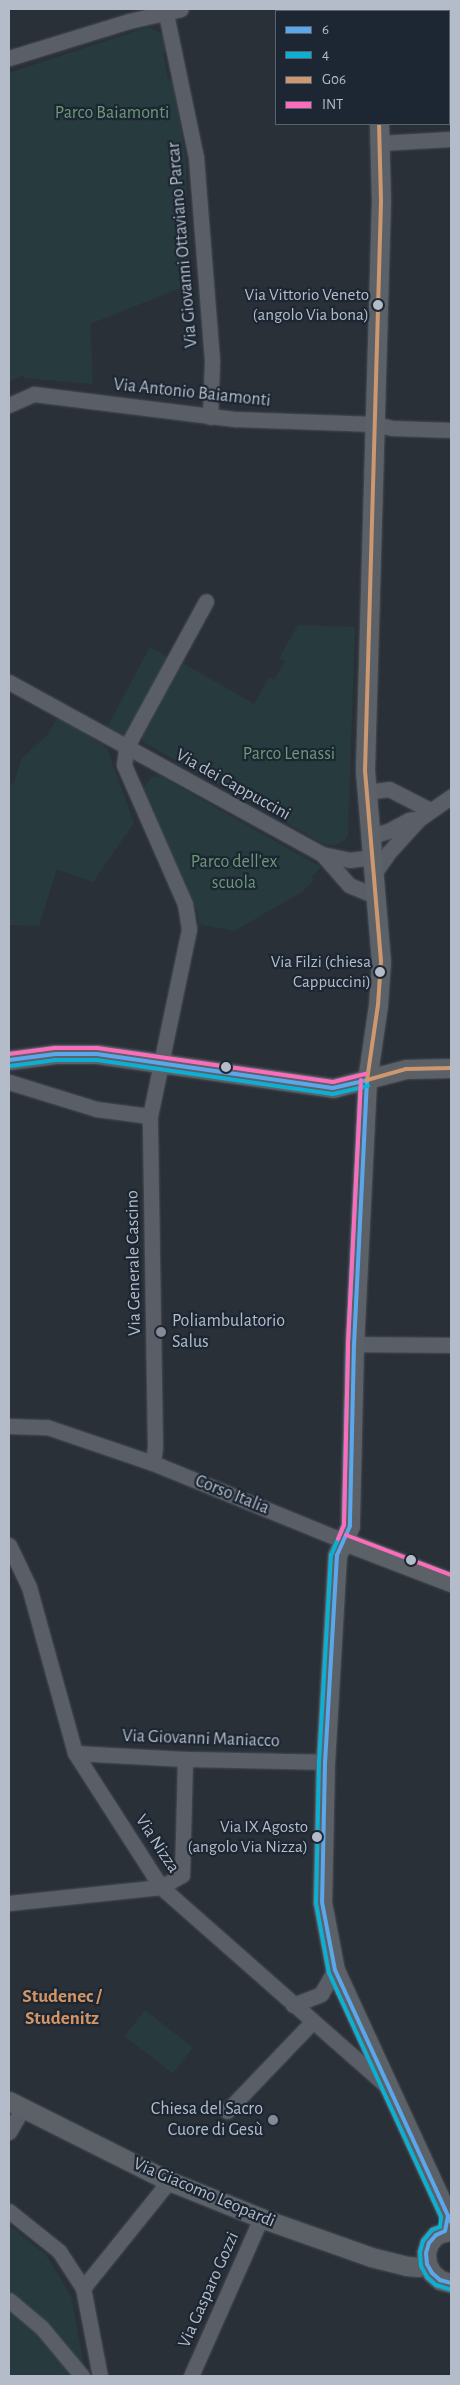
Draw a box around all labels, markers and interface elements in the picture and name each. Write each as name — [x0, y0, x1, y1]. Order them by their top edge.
legend — [275, 10, 450, 125]
text: 6 — [322, 22, 329, 37]
text: 4 — [322, 47, 329, 62]
text: G06 — [322, 72, 346, 87]
text: INT — [322, 97, 343, 112]
park label: Parco Baiamonti — [55, 102, 169, 124]
street label: Via Giovanni Ottaviano Parcar — [163, 141, 203, 349]
place label: Via Vittorio Veneto (angolo Via bona) — [245, 285, 369, 325]
marker: Via Vittorio Veneto (angolo Via bona) — [373, 300, 383, 310]
street label: Via Antonio Baiamonti — [112, 374, 272, 412]
park label: Parco Lenassi — [243, 743, 335, 765]
street label: Via dei Cappuccini — [172, 745, 294, 825]
park label: Parco dell'ex scuola — [191, 852, 277, 894]
place label: Via Filzi (chiesa Cappuccini) — [271, 952, 371, 992]
marker: Via Filzi (chiesa Cappuccini) — [375, 967, 385, 977]
unlabelled marker — [221, 1062, 231, 1072]
street label: Via Generale Cascino — [122, 1190, 146, 1336]
place label: Poliambulatorio Salus — [172, 1311, 285, 1354]
marker: Poliambulatorio Salus — [154, 1325, 168, 1339]
street label: Corso Italia — [192, 1470, 272, 1520]
unlabelled marker — [406, 1555, 416, 1565]
street label: Via Giovanni Maniacco — [122, 1725, 280, 1753]
street label: Via Nizza — [130, 1811, 184, 1877]
place label: Via IX Agosto (angolo Via Nizza) — [188, 1817, 308, 1857]
marker: Via IX Agosto (angolo Via Nizza) — [312, 1832, 322, 1842]
district label: Studenec / Studenitz — [22, 1986, 102, 2030]
place label: Chiesa del Sacro Cuore di Gesù — [151, 2099, 263, 2142]
marker: Chiesa del Sacro Cuore di Gesù — [267, 2114, 279, 2126]
street label: Via Giacomo Leopardi — [130, 2153, 278, 2233]
street label: Via Gasparo Gozzi — [174, 2229, 244, 2351]

